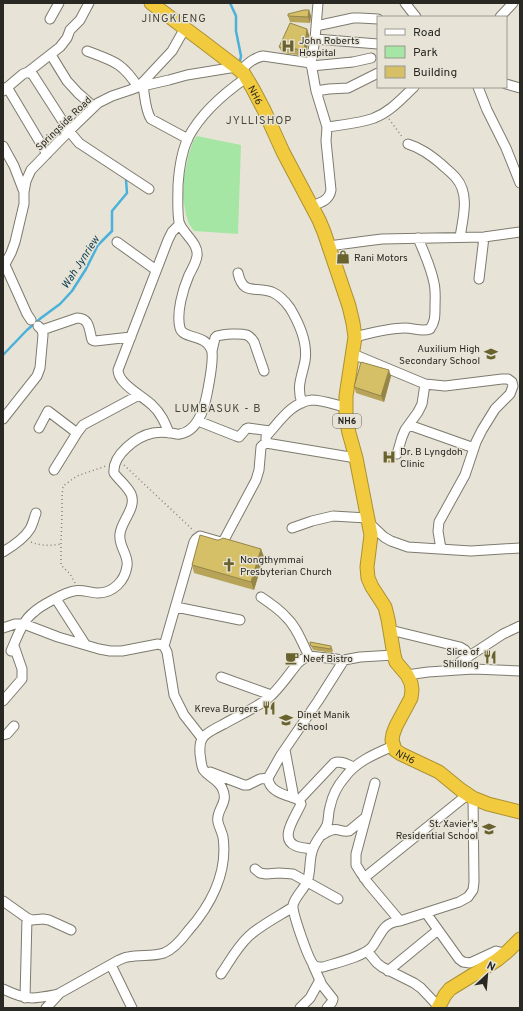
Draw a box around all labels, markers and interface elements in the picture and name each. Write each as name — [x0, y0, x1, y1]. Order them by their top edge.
district label: JINGKIENG — [141, 12, 207, 26]
legend — [377, 16, 507, 88]
text: Road — [413, 25, 441, 41]
place label: John Roberts Hospital — [299, 35, 360, 60]
hospital icon: John Roberts Hospital — [280, 38, 296, 54]
text: Park — [413, 45, 438, 61]
text: Building — [413, 65, 457, 81]
street label: NH6 — [244, 83, 265, 107]
street label: Springside Road — [33, 94, 95, 154]
district label: JYLLISHOP — [226, 114, 292, 128]
water label: Wah Jynriew — [59, 232, 104, 292]
shop icon: Rani Motors — [335, 249, 351, 265]
place label: Rani Motors — [354, 252, 408, 265]
place label: Auxilium High Secondary School — [399, 343, 480, 368]
school or university icon: Auxilium High Secondary School — [483, 346, 499, 362]
district label: LUMBASUK - B — [175, 402, 261, 416]
road number: NH6 — [333, 414, 361, 428]
place label: Dr. B Lyngdoh Clinic — [400, 446, 463, 471]
hospital icon: Dr. B Lyngdoh Clinic — [381, 449, 397, 465]
place label: Nongthymmai Presbyterian Church — [240, 554, 332, 579]
church icon: Nongthymmai Presbyterian Church — [221, 557, 237, 573]
place label: Slice of Shillong — [443, 646, 480, 671]
restaurant icon: Slice of Shillong — [482, 649, 498, 665]
cafe icon: Neef Bistro — [284, 650, 300, 666]
place label: Neef Bistro — [303, 653, 353, 666]
restaurant icon: Kreva Burgers — [261, 700, 277, 716]
place label: Kreva Burgers — [195, 703, 258, 716]
place label: Dinet Manik School — [297, 709, 350, 734]
school or university icon: Dinet Manik School — [278, 712, 294, 728]
street label: NH6 — [393, 747, 417, 768]
place label: St. Xavier's Residential School — [396, 818, 478, 843]
school or university icon: St. Xavier's Residential School — [481, 821, 497, 837]
north arrow — [467, 955, 507, 995]
text: N — [484, 959, 498, 975]

